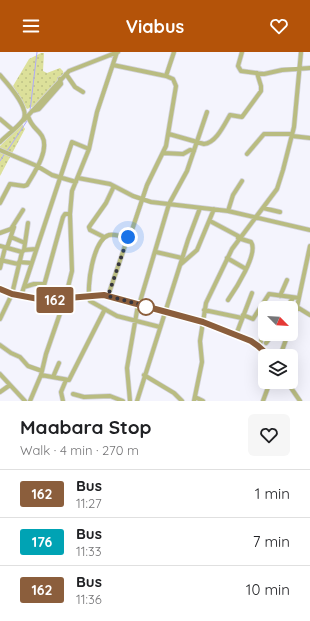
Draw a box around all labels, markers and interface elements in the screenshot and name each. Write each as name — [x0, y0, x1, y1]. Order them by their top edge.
icon: menu — [20, 15, 42, 37]
text: Viabus — [126, 15, 184, 38]
icon: heart — [268, 15, 290, 37]
your location — [118, 227, 138, 247]
line badge: 162 — [32, 287, 78, 313]
text: 162 — [44, 291, 66, 309]
unlabelled marker — [137, 298, 155, 316]
north arrow — [258, 301, 298, 341]
map controls — [258, 301, 298, 389]
button: layers — [258, 349, 298, 389]
button: heart — [248, 414, 290, 456]
text: Maabara Stop — [20, 415, 152, 439]
text: Walk · 4 min · 270 m — [20, 442, 139, 458]
text: Bus — [76, 476, 102, 495]
text: 1 min — [255, 484, 290, 503]
text: 162 — [31, 485, 53, 503]
text: 11:27 — [76, 495, 102, 511]
text: Bus — [76, 524, 102, 543]
text: 7 min — [253, 532, 290, 551]
text: 176 — [32, 533, 52, 551]
text: 11:33 — [76, 543, 102, 559]
text: Bus — [76, 572, 102, 591]
text: 10 min — [246, 580, 290, 599]
text: 162 — [31, 581, 53, 599]
text: 11:36 — [76, 591, 102, 607]

